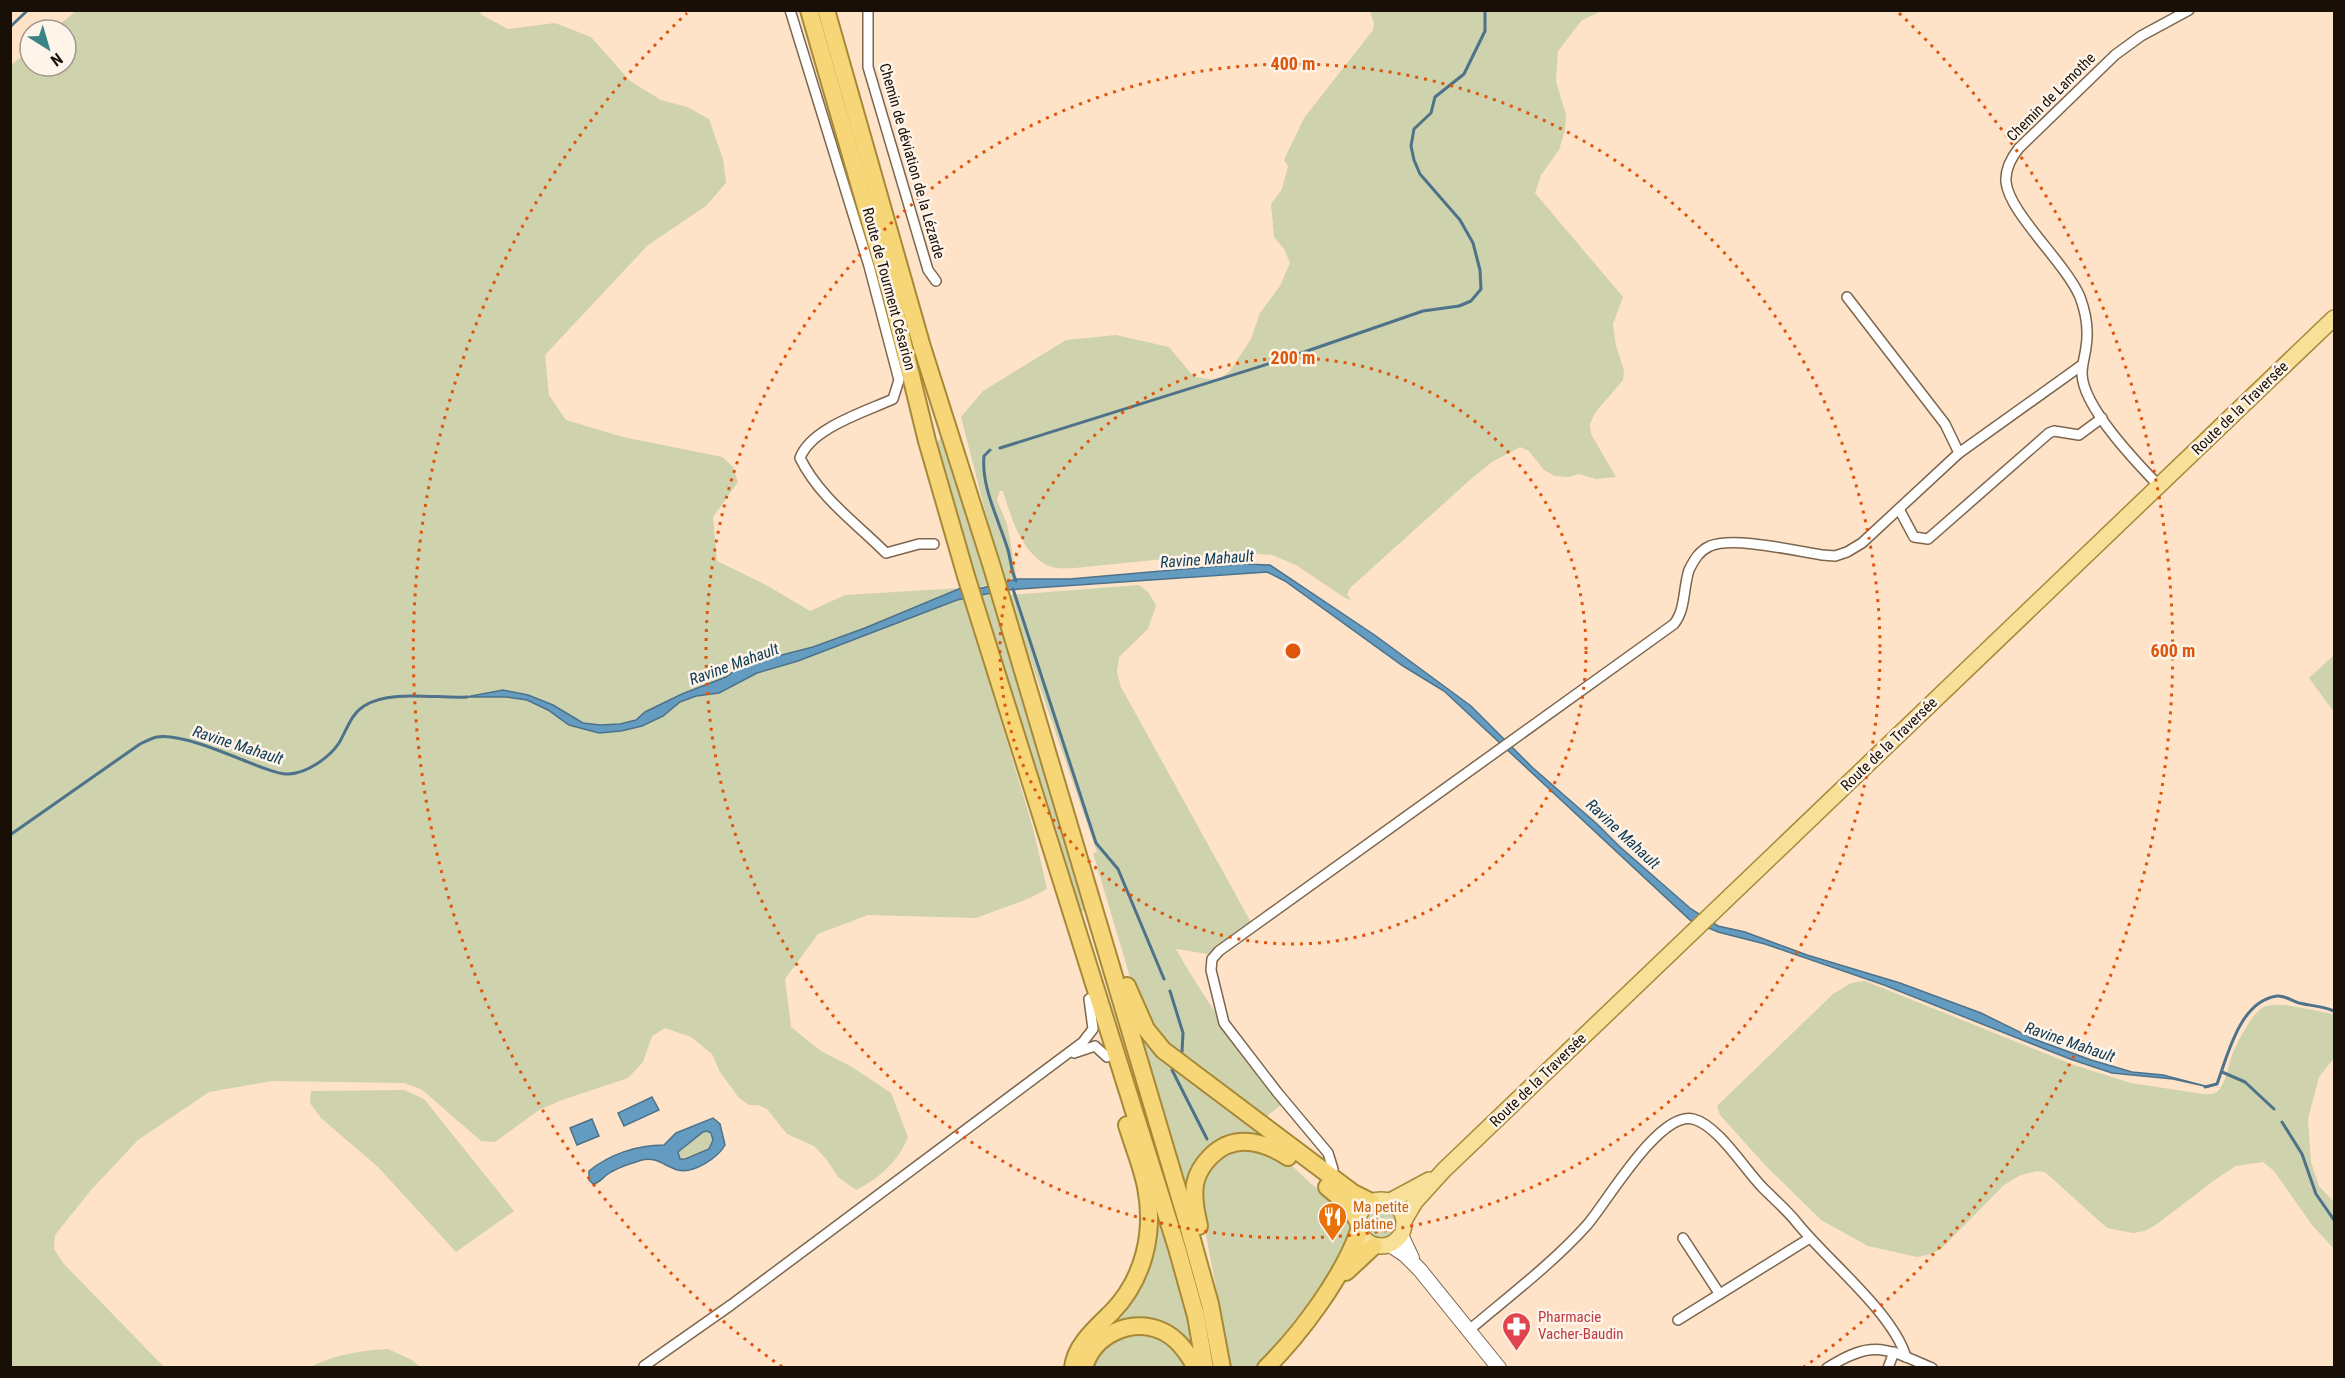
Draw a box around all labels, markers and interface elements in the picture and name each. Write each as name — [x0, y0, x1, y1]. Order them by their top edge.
north arrow — [18, 18, 78, 78]
text: N — [47, 49, 66, 70]
street label: Chemin de Lamothe — [2003, 49, 2099, 145]
text: 400 m — [1271, 53, 1315, 74]
street label: Chemin de déviation de la Lézarde — [875, 61, 949, 261]
street label: Route de Tourment Césarion — [859, 206, 919, 372]
text: 200 m — [1271, 347, 1315, 368]
street label: Route de la Traversée — [2188, 357, 2292, 459]
water label: Ravine Mahault — [1159, 546, 1255, 572]
water label: Ravine Mahault — [687, 639, 782, 689]
text: 600 m — [2151, 640, 2195, 661]
centre of rings — [1283, 641, 1303, 661]
street label: Route de la Traversée — [1837, 693, 1941, 795]
water label: Ravine Mahault — [190, 721, 286, 769]
water label: Ravine Mahault — [1582, 795, 1664, 873]
water label: Ravine Mahault — [2022, 1018, 2118, 1066]
street label: Route de la Traversée — [1486, 1029, 1590, 1131]
place label: Ma petite platine — [1353, 1198, 1409, 1233]
restaurant icon: Ma petite platine — [1316, 1200, 1348, 1242]
place label: Pharmacie Vacher-Baudin — [1538, 1308, 1624, 1343]
pharmacy icon: Pharmacie Vacher-Baudin — [1501, 1310, 1533, 1352]

